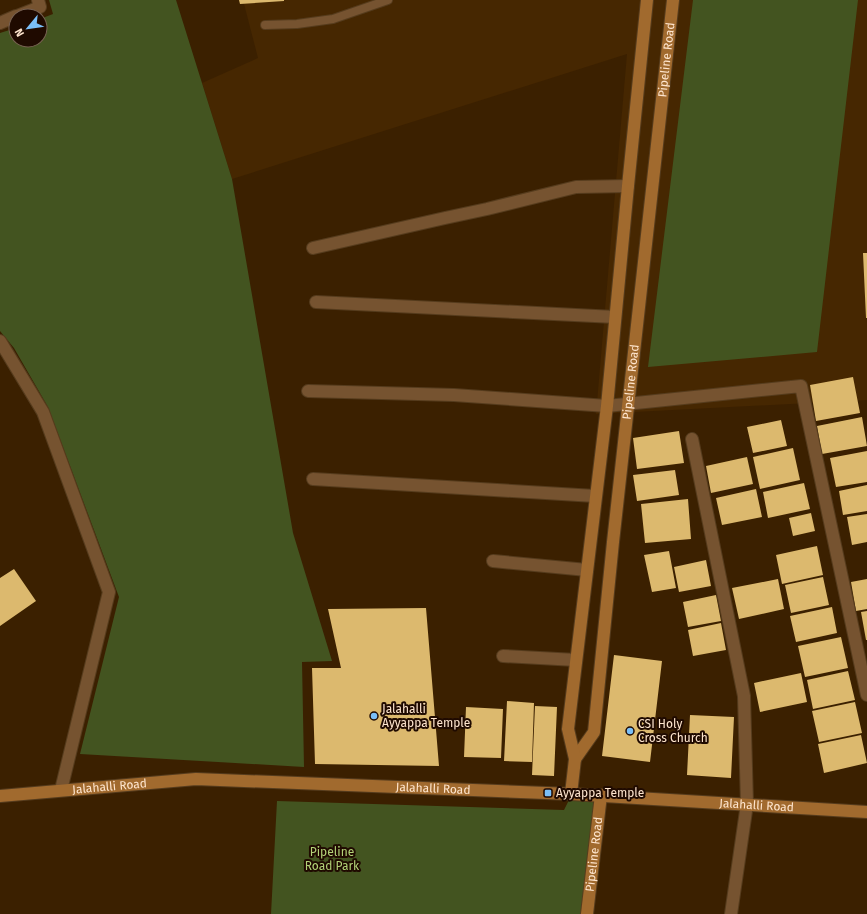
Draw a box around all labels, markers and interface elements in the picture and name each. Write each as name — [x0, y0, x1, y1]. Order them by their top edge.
north arrow — [8, 8, 48, 48]
street label: Pipeline Road — [655, 22, 677, 98]
text: N — [12, 26, 27, 39]
street label: Pipeline Road — [620, 344, 642, 420]
place label: Jalahalli Ayyappa Temple — [382, 702, 470, 730]
marker: Jalahalli Ayyappa Temple — [369, 711, 379, 721]
place label: CSI Holy Cross Church — [638, 717, 708, 745]
marker: CSI Holy Cross Church — [625, 726, 635, 736]
street label: Jalahalli Road — [72, 776, 148, 797]
street label: Jalahalli Road — [395, 780, 471, 797]
place label: Ayyappa Temple — [556, 786, 644, 800]
marker: Ayyappa Temple — [543, 788, 553, 798]
street label: Jalahalli Road — [719, 796, 794, 815]
street label: Pipeline Road — [583, 816, 605, 893]
park label: Pipeline Road Park — [305, 845, 360, 873]

